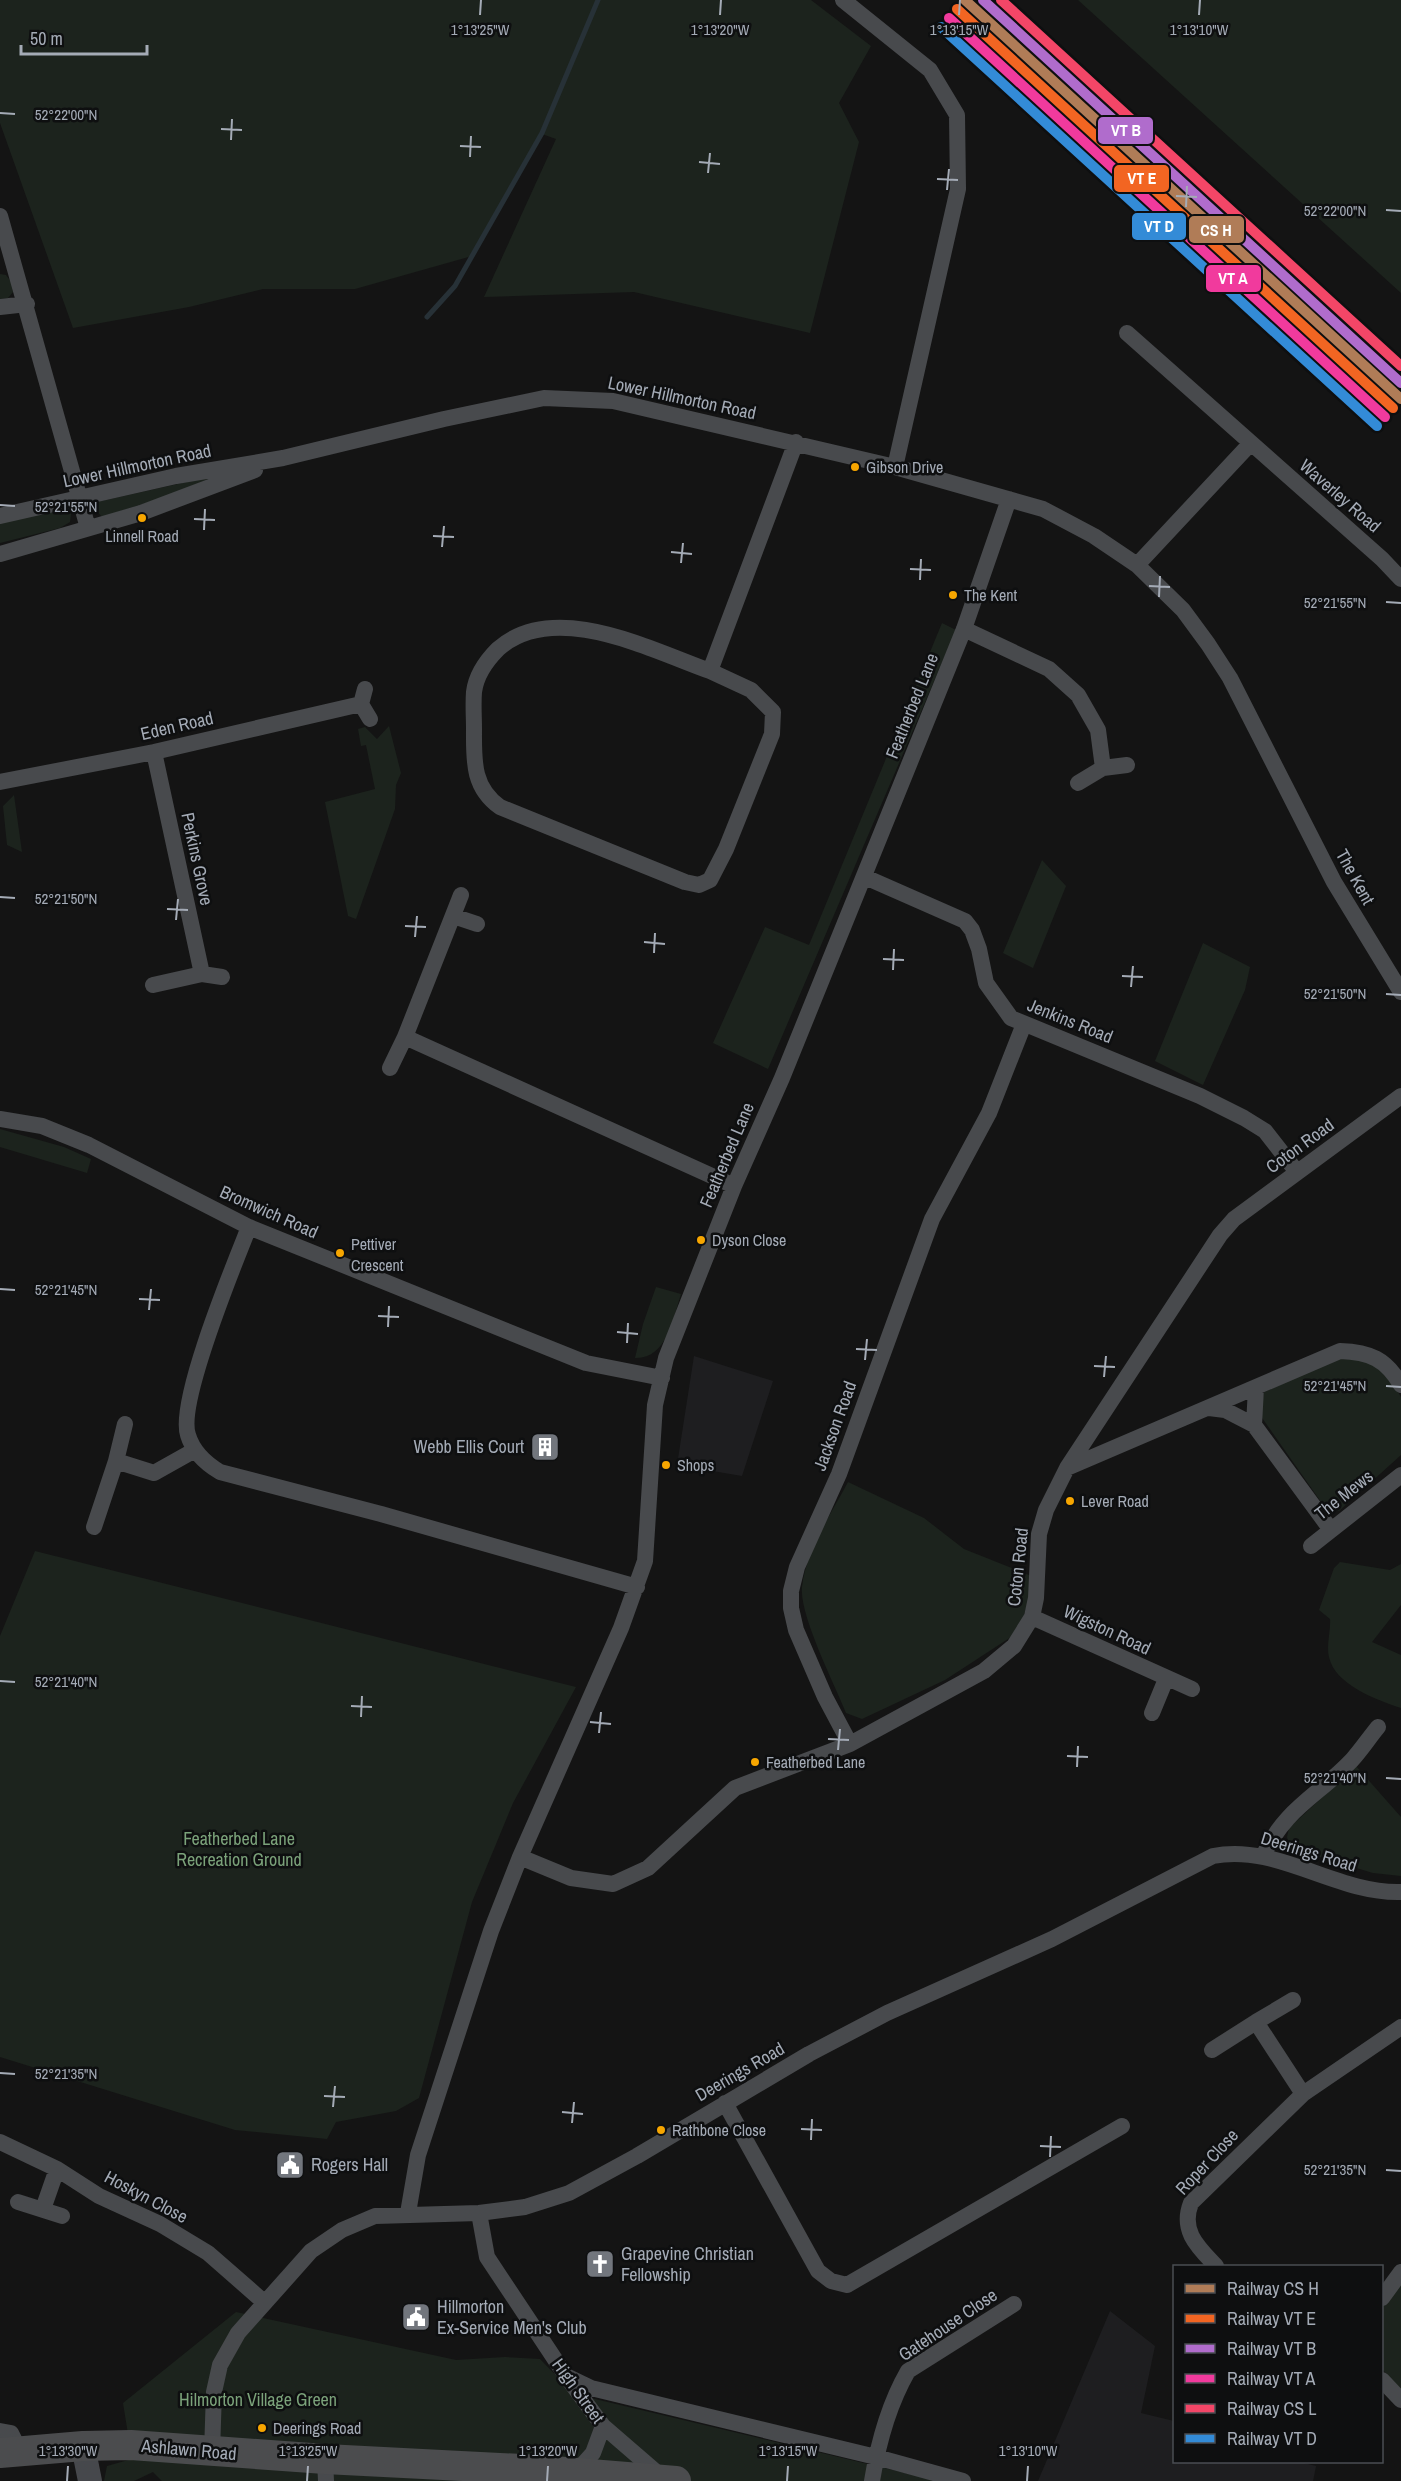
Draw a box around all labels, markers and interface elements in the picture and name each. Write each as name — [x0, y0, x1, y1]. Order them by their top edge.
scale bar — [21, 18, 147, 56]
text: 1°13'25"W — [451, 19, 510, 40]
text: 1°13'20"W — [691, 19, 750, 40]
text: 1°13'15"W — [930, 19, 989, 40]
text: 1°13'10"W — [1170, 19, 1229, 40]
text: 50 m — [30, 26, 63, 51]
text: 52°22'00"N — [35, 104, 97, 125]
line badge: VT B — [1097, 116, 1154, 145]
text: VT B — [1111, 119, 1141, 141]
line badge: VT E — [1113, 164, 1170, 193]
text: VT E — [1127, 167, 1157, 189]
text: 52°22'00"N — [1304, 200, 1366, 221]
line badge: VT D — [1131, 212, 1187, 241]
text: VT D — [1144, 215, 1174, 237]
line badge: CS H — [1188, 215, 1245, 244]
text: CS H — [1200, 219, 1232, 241]
line badge: VT A — [1205, 264, 1262, 293]
text: VT A — [1218, 267, 1248, 289]
street label: Lower Hillmorton Road — [606, 370, 759, 425]
street label: Lower Hillmorton Road — [60, 438, 213, 493]
street label: Waverley Road — [1294, 453, 1386, 538]
place label: Gibson Drive — [866, 456, 943, 478]
marker: Gibson Drive — [849, 461, 861, 473]
text: 52°21'55"N — [35, 496, 97, 517]
marker: Linnell Road — [136, 512, 148, 524]
place label: Linnell Road — [105, 525, 179, 547]
place label: The Kent — [964, 584, 1018, 606]
marker: The Kent — [947, 589, 959, 601]
text: 52°21'55"N — [1304, 592, 1366, 613]
street label: Featherbed Lane — [879, 649, 944, 762]
street label: Eden Road — [138, 705, 216, 746]
street label: Perkins Grove — [175, 810, 220, 908]
street label: The Kent — [1330, 844, 1381, 909]
text: 52°21'50"N — [35, 888, 97, 909]
text: 52°21'50"N — [1304, 983, 1366, 1004]
street label: Jenkins Road — [1024, 992, 1117, 1049]
street label: Featherbed Lane — [693, 1099, 760, 1211]
street label: Coton Road — [1260, 1112, 1339, 1179]
street label: Bromwich Road — [216, 1179, 322, 1244]
place label: Dyson Close — [712, 1229, 786, 1251]
place label: Pettiver Crescent — [351, 1233, 404, 1276]
marker: Dyson Close — [695, 1234, 707, 1246]
marker: Pettiver Crescent — [334, 1247, 346, 1259]
text: 52°21'45"N — [35, 1279, 97, 1300]
text: 52°21'45"N — [1304, 1375, 1366, 1396]
street label: Jackson Road — [807, 1378, 862, 1474]
building icon: Webb Ellis Court — [529, 1431, 561, 1463]
place label: Webb Ellis Court — [414, 1434, 524, 1459]
place label: Shops — [677, 1454, 714, 1476]
marker: Shops — [660, 1459, 672, 1471]
street label: The Mews — [1309, 1464, 1378, 1525]
place label: Lever Road — [1081, 1490, 1149, 1512]
marker: Lever Road — [1064, 1495, 1076, 1507]
street label: Coton Road — [1001, 1526, 1034, 1607]
street label: Wigston Road — [1060, 1598, 1155, 1661]
text: 52°21'40"N — [35, 1671, 97, 1692]
place label: Featherbed Lane — [766, 1751, 865, 1773]
marker: Featherbed Lane — [749, 1756, 761, 1768]
text: 52°21'40"N — [1304, 1767, 1366, 1788]
street label: Deerings Road — [1258, 1825, 1360, 1878]
park label: Featherbed Lane Recreation Ground — [176, 1826, 302, 1872]
street label: Deerings Road — [691, 2036, 789, 2107]
text: 52°21'35"N — [35, 2063, 97, 2084]
place label: Rathbone Close — [672, 2119, 766, 2141]
street label: Roper Close — [1170, 2123, 1244, 2200]
marker: Rathbone Close — [655, 2124, 667, 2136]
public building icon: Rogers Hall — [274, 2149, 306, 2181]
place label: Rogers Hall — [311, 2152, 388, 2177]
text: 52°21'35"N — [1304, 2159, 1366, 2180]
street label: Hoskyn Close — [100, 2164, 192, 2229]
place label: Grapevine Christian Fellowship — [621, 2241, 754, 2287]
church icon: Grapevine Christian Fellowship — [584, 2248, 616, 2280]
legend — [1173, 2265, 1383, 2463]
text: Railway CS H — [1227, 2276, 1319, 2301]
street label: Gatehouse Close — [893, 2282, 1002, 2367]
place label: Hillmorton Ex-Service Men's Club — [437, 2294, 587, 2340]
public building icon: Hillmorton Ex-Service Men's Club — [400, 2301, 432, 2333]
text: Railway VT E — [1227, 2306, 1316, 2331]
text: Railway VT B — [1227, 2336, 1316, 2361]
street label: High Street — [546, 2353, 610, 2428]
text: Railway VT A — [1227, 2366, 1315, 2391]
park label: Hilmorton Village Green — [179, 2387, 337, 2412]
text: Railway CS L — [1227, 2396, 1316, 2421]
place label: Deerings Road — [273, 2417, 361, 2439]
marker: Deerings Road — [256, 2422, 268, 2434]
text: Railway VT D — [1227, 2426, 1317, 2451]
street label: Ashlawn Road — [140, 2433, 238, 2466]
text: 1°13'30"W — [39, 2440, 98, 2461]
text: 1°13'25"W — [279, 2440, 338, 2461]
text: 1°13'20"W — [519, 2440, 578, 2461]
text: 1°13'15"W — [759, 2440, 818, 2461]
text: 1°13'10"W — [999, 2440, 1058, 2461]

